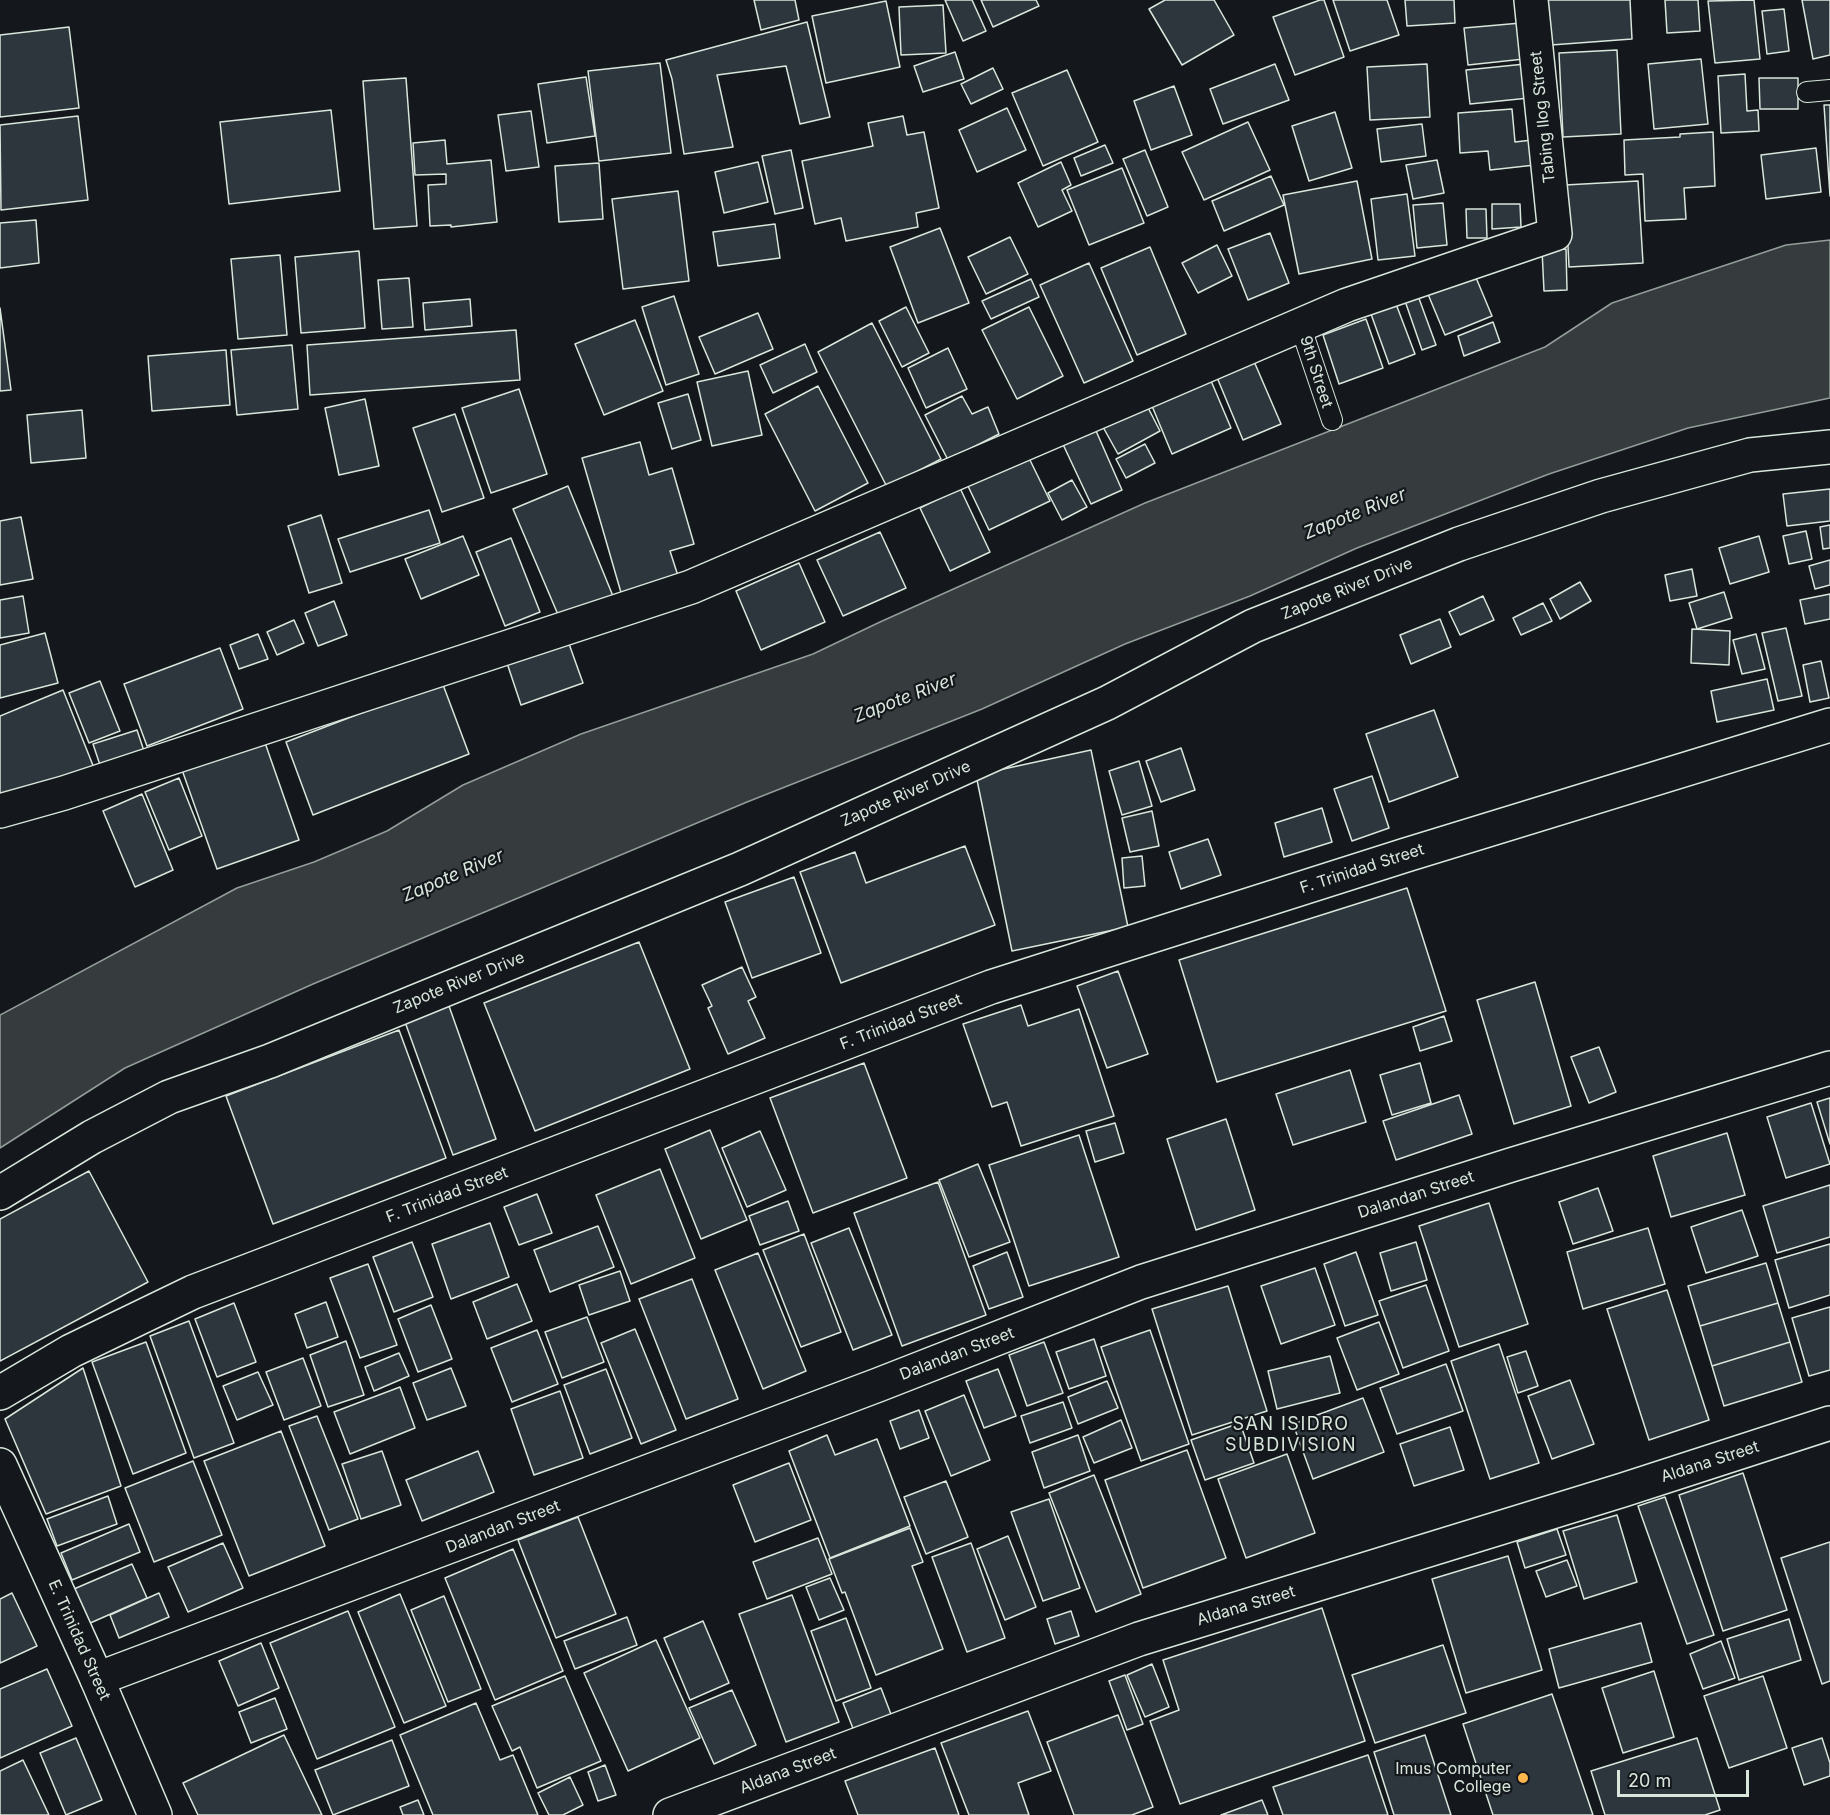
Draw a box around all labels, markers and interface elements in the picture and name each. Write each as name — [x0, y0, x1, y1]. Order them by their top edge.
street label: Tabing Ilog Street — [1527, 50, 1559, 184]
street label: 9th Street — [1295, 334, 1337, 410]
water label: Zapote River — [1301, 484, 1409, 544]
street label: Zapote River Drive — [1279, 554, 1415, 624]
water label: Zapote River — [851, 669, 959, 727]
street label: Zapote River Drive — [838, 757, 974, 831]
street label: F. Trinidad Street — [1298, 840, 1426, 898]
water label: Zapote River — [399, 845, 507, 907]
street label: Zapote River Drive — [391, 948, 527, 1018]
street label: F. Trinidad Street — [837, 990, 965, 1054]
street label: F. Trinidad Street — [383, 1163, 511, 1227]
street label: Dalandan Street — [1356, 1167, 1476, 1223]
street label: Dalandan Street — [897, 1323, 1017, 1385]
district label: SAN ISIDRO SUBDIVISION — [1225, 1414, 1357, 1456]
street label: Aldana Street — [1659, 1437, 1761, 1487]
street label: Dalandan Street — [443, 1496, 563, 1558]
street label: E. Trinidad Street — [44, 1577, 114, 1703]
street label: Aldana Street — [1195, 1582, 1297, 1630]
street label: Aldana Street — [737, 1744, 839, 1798]
scale bar — [1620, 1758, 1752, 1796]
place label: Imus Computer College — [1395, 1759, 1511, 1797]
text: 20 m — [1628, 1770, 1671, 1791]
marker: Imus Computer College — [1516, 1771, 1530, 1785]

